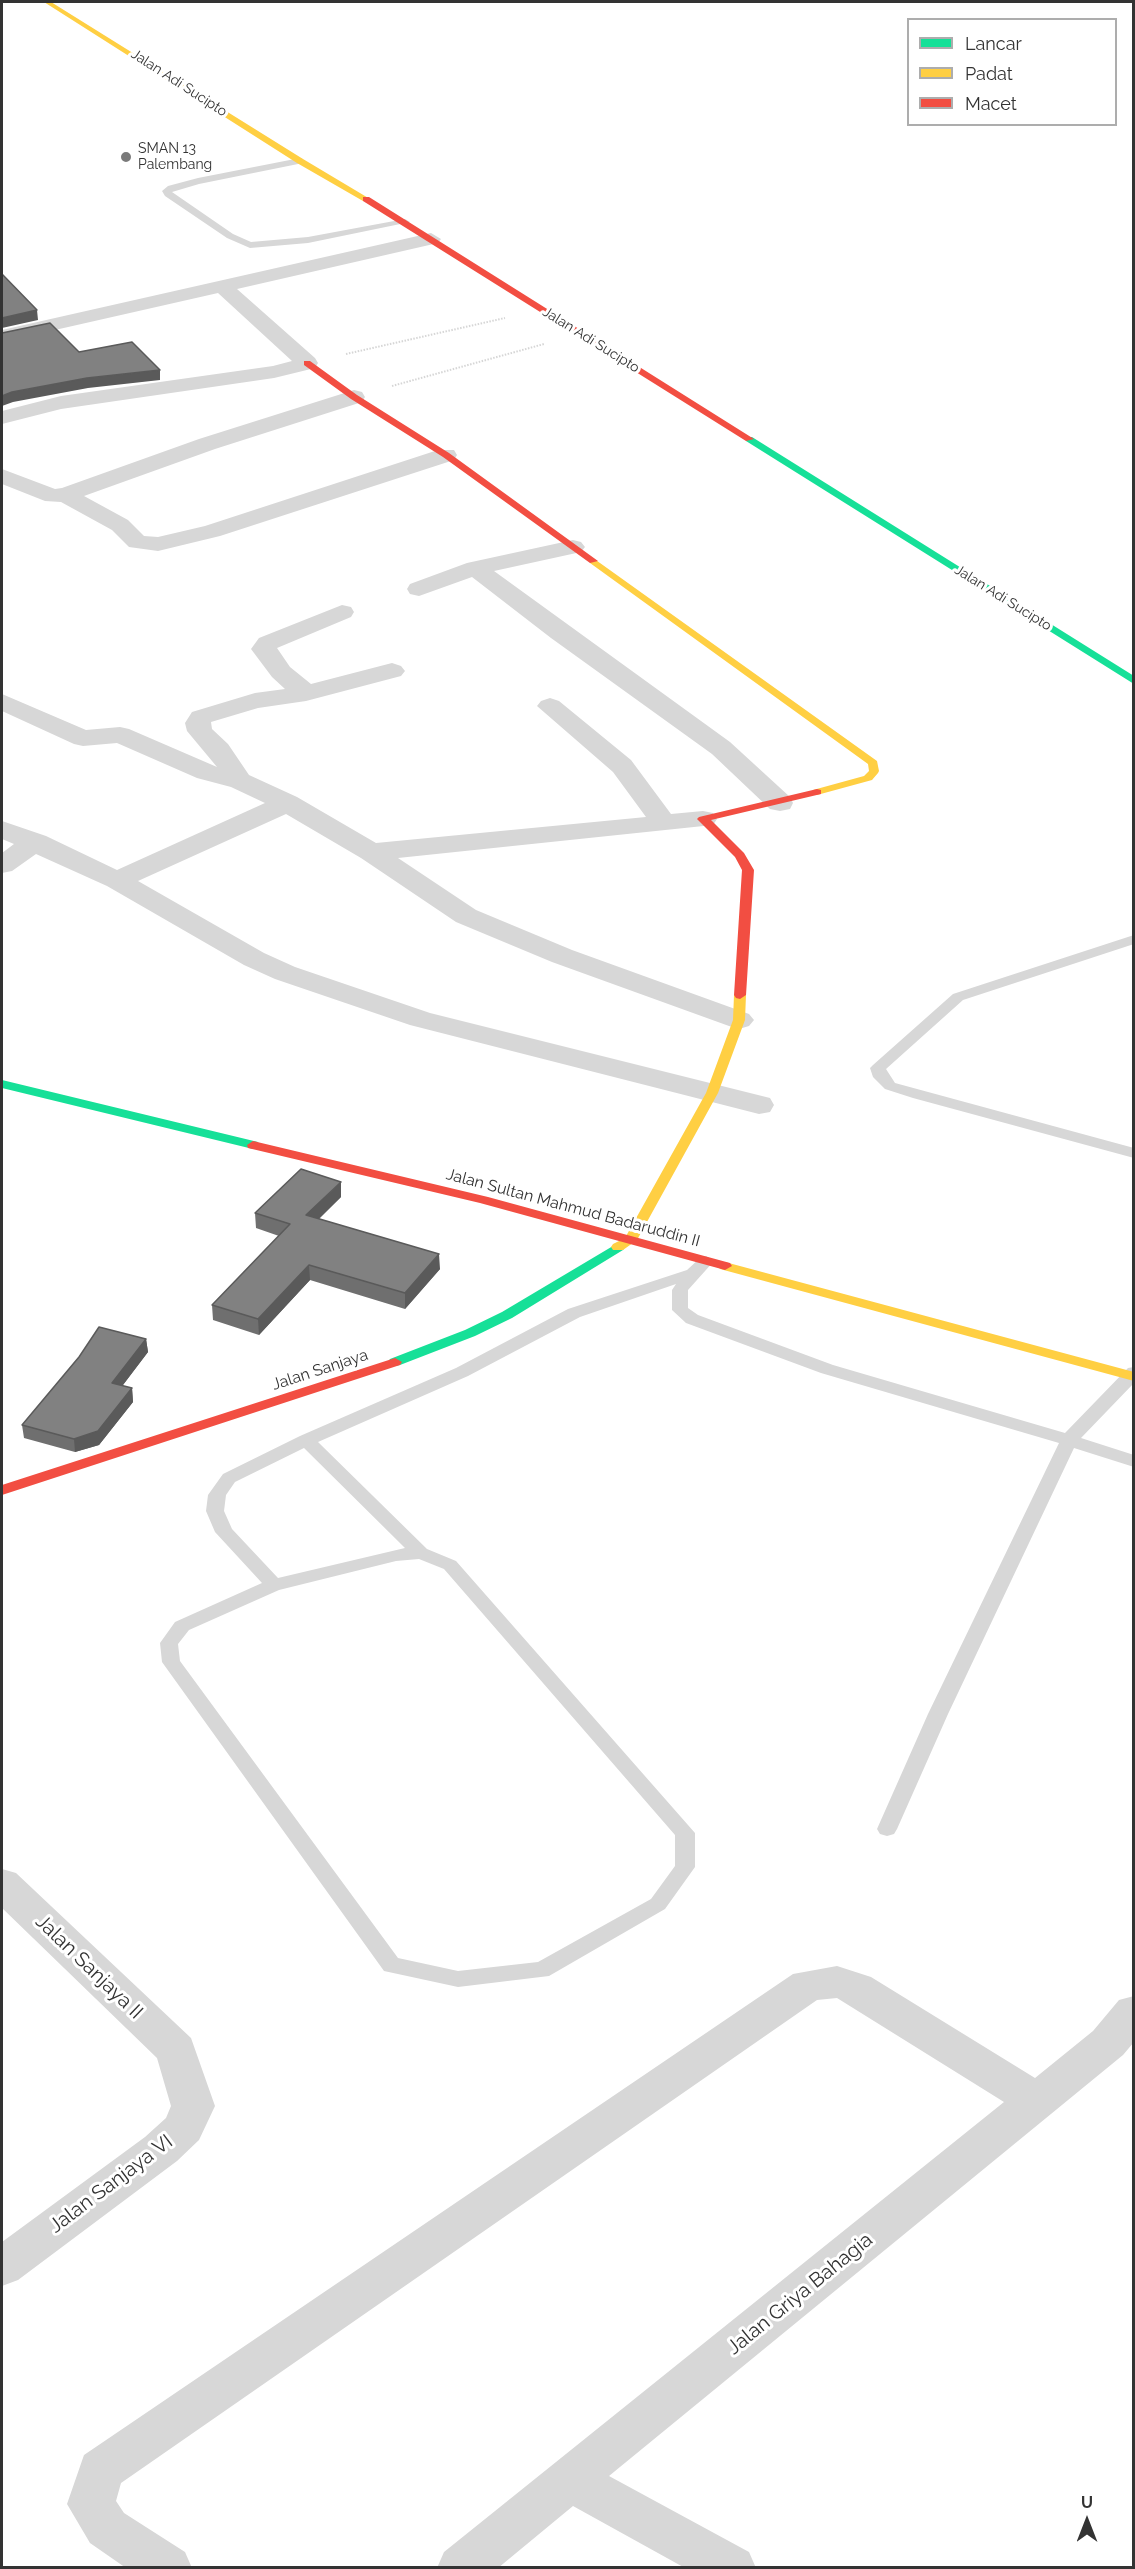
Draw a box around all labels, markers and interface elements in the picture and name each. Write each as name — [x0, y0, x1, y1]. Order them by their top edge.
legend — [907, 18, 1117, 126]
text: Lancar — [965, 33, 1022, 54]
street label: Jalan Adi Sucipto — [128, 46, 230, 120]
text: Padat — [965, 63, 1013, 84]
text: Macet — [965, 93, 1017, 114]
place label: SMAN 13 Palembang — [138, 141, 212, 174]
marker: SMAN 13 Palembang — [119, 150, 133, 164]
street label: Jalan Adi Sucipto — [539, 303, 643, 377]
street label: Jalan Adi Sucipto — [951, 561, 1055, 635]
street label: Jalan Sultan Mahmud Badaruddin II — [444, 1165, 702, 1251]
street label: Jalan Sanjaya — [270, 1345, 370, 1395]
street label: Jalan Sanjaya II — [30, 1910, 148, 2024]
street label: Jalan Sanjaya VI — [45, 2130, 177, 2238]
street label: Jalan Griya Bahagia — [722, 2228, 878, 2360]
north arrow — [1057, 2491, 1117, 2551]
text: U — [1081, 2493, 1093, 2512]

